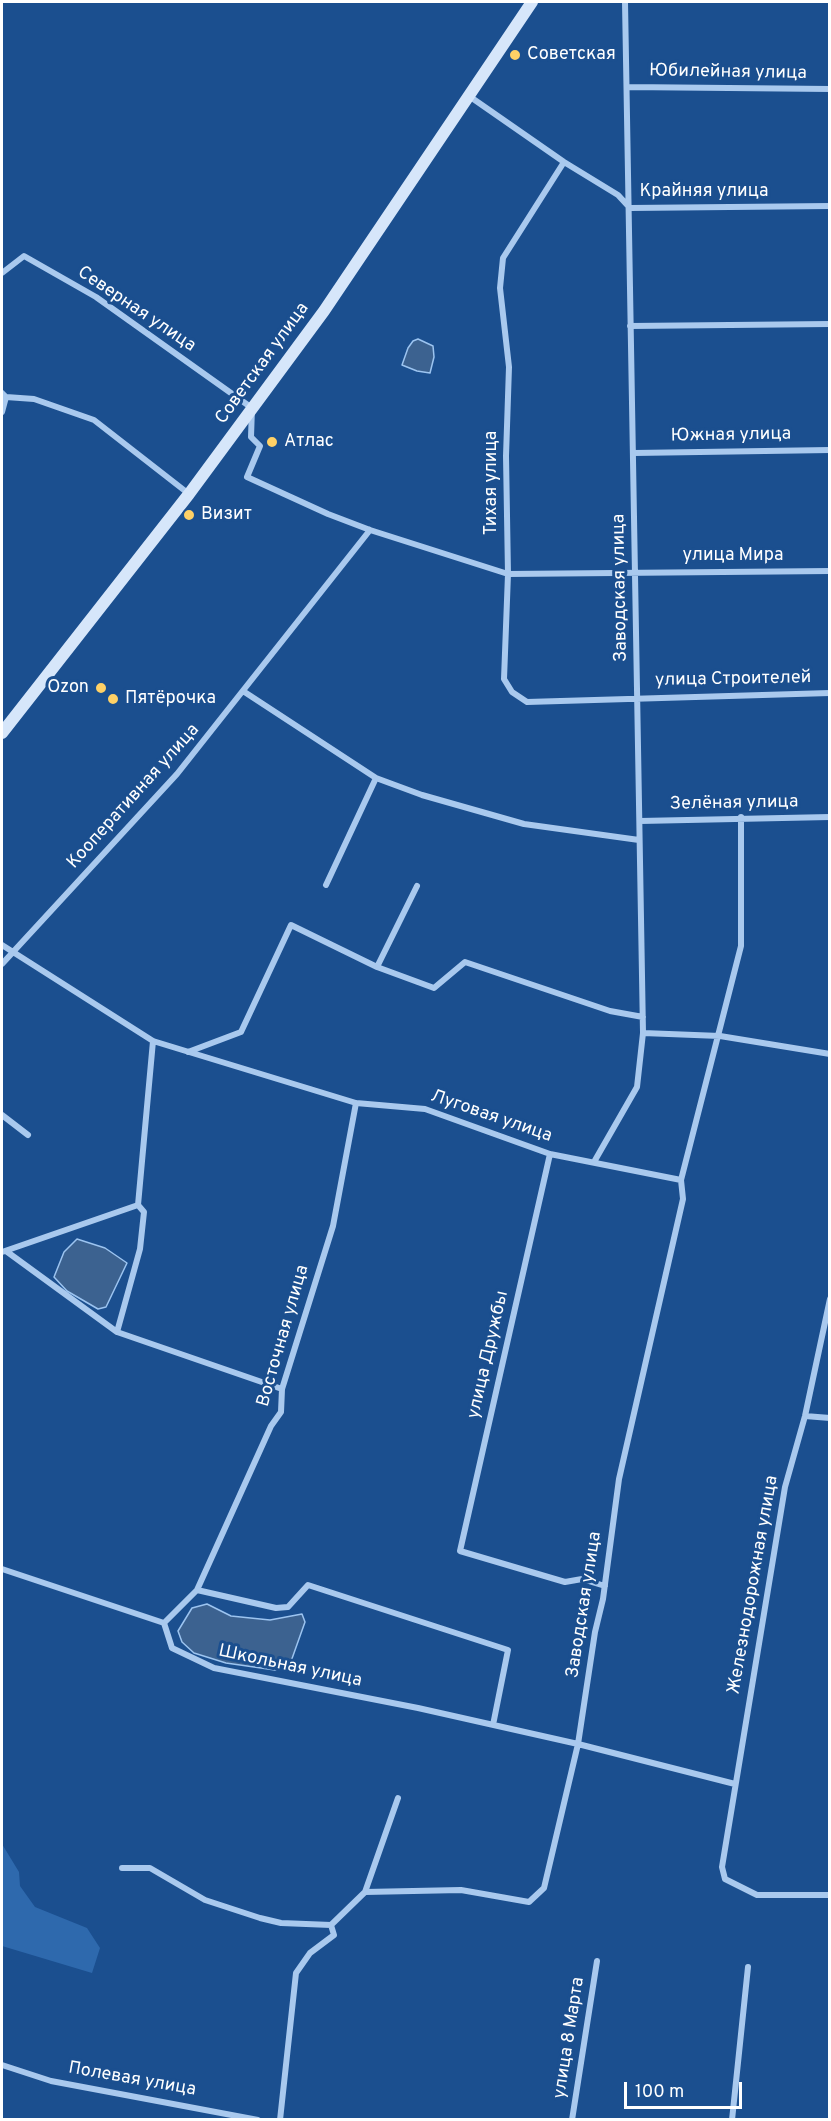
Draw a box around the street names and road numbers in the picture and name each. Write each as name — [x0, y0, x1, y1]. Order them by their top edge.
street label: Юбилейная улица — [649, 61, 807, 85]
street label: Крайняя улица — [639, 181, 769, 203]
street label: Северная улица — [73, 262, 199, 358]
street label: Советская улица — [212, 299, 314, 429]
street label: Южная улица — [671, 424, 791, 448]
street label: Тихая улица — [481, 431, 503, 535]
street label: Заводская улица — [609, 514, 633, 662]
street label: улица Мира — [683, 545, 783, 567]
street label: улица Строителей — [655, 668, 811, 692]
street label: Кооперативная улица — [63, 720, 205, 874]
street label: Зелёная улица — [670, 792, 798, 816]
street label: Луговая улица — [427, 1086, 555, 1148]
street label: Восточная улица — [253, 1263, 315, 1409]
street label: улица Дружбы — [464, 1289, 514, 1421]
street label: Железнодорожная улица — [724, 1474, 784, 1696]
street label: Заводская улица — [563, 1530, 607, 1680]
street label: Школьная улица — [216, 1641, 364, 1693]
street label: улица 8 Марта — [550, 1976, 590, 2100]
street label: Полевая улица — [66, 2058, 198, 2102]

